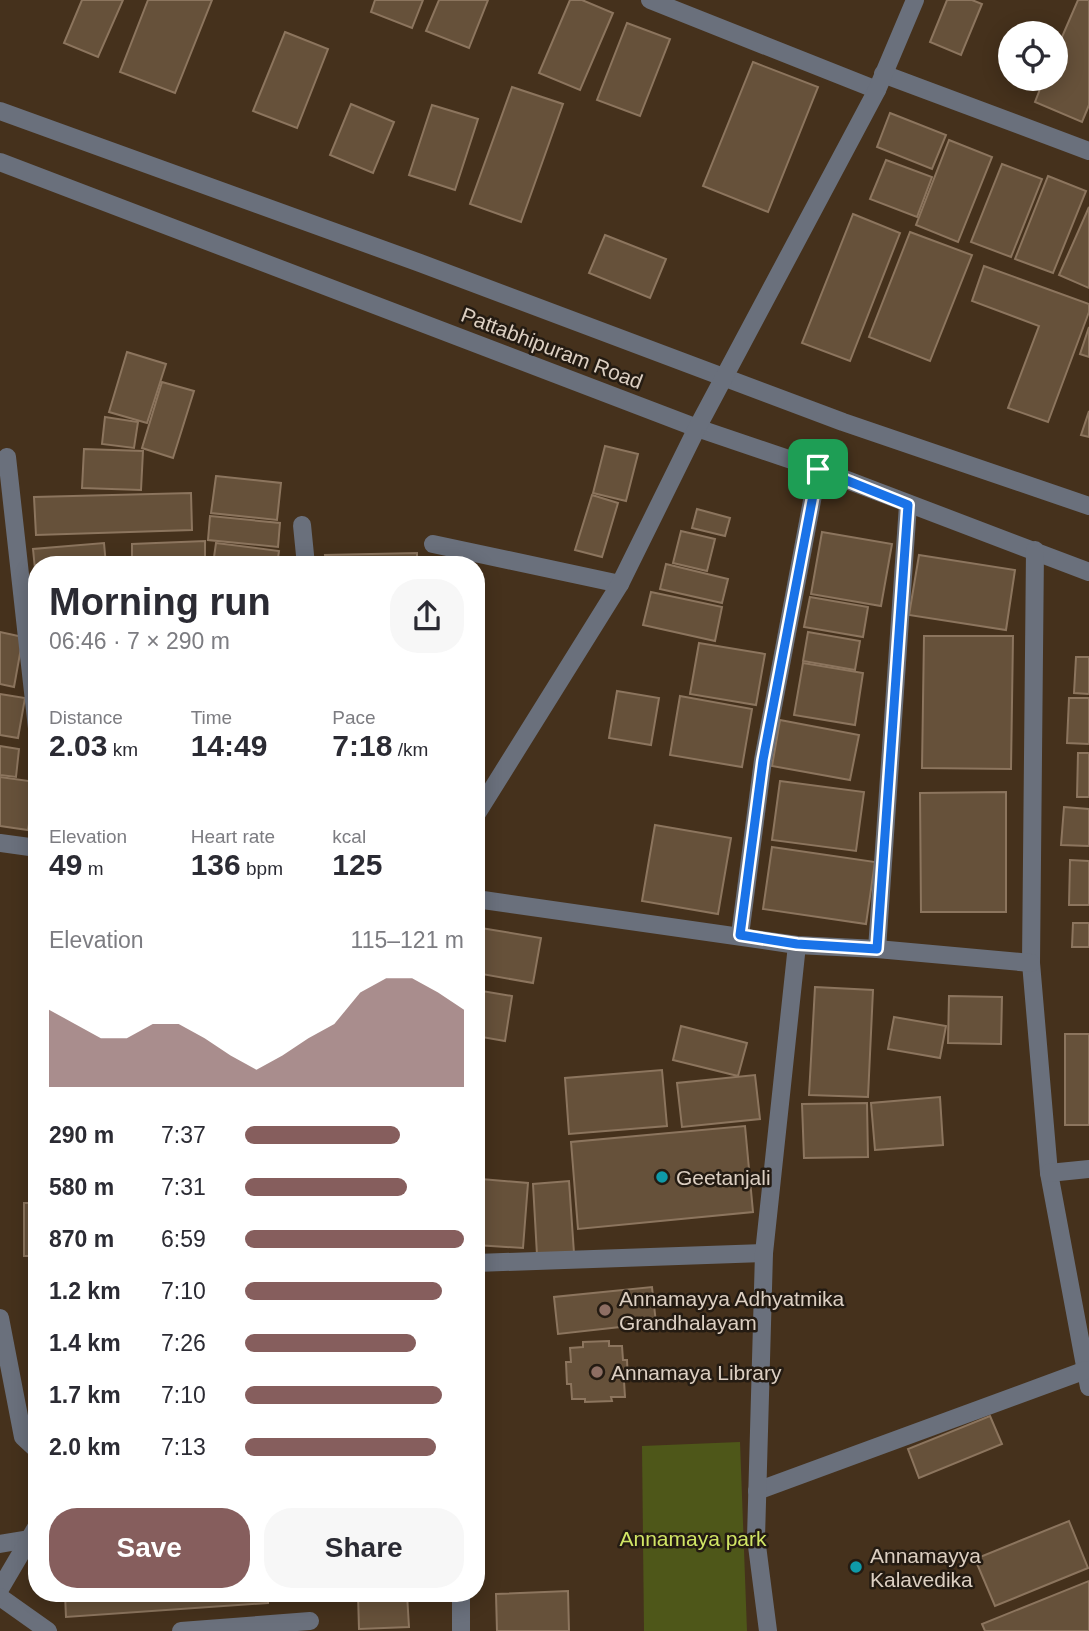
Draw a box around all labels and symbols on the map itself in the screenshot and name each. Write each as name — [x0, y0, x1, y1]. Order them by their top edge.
street label: Pattabhipuram Road — [458, 303, 646, 393]
pin — [788, 439, 848, 499]
place label: Geetanjali — [676, 1166, 771, 1189]
marker: Geetanjali — [654, 1169, 670, 1185]
place label: Annamayya Adhyatmika Grandhalayam — [619, 1287, 845, 1334]
marker: Annamayya Adhyatmika Grandhalayam — [597, 1302, 613, 1318]
place label: Annamaya Library — [611, 1361, 782, 1384]
marker: Annamaya Library — [589, 1364, 605, 1380]
park label: Annamaya park — [619, 1527, 767, 1550]
place label: Annamayya Kalavedika — [870, 1544, 981, 1591]
marker: Annamayya Kalavedika — [848, 1559, 864, 1575]

